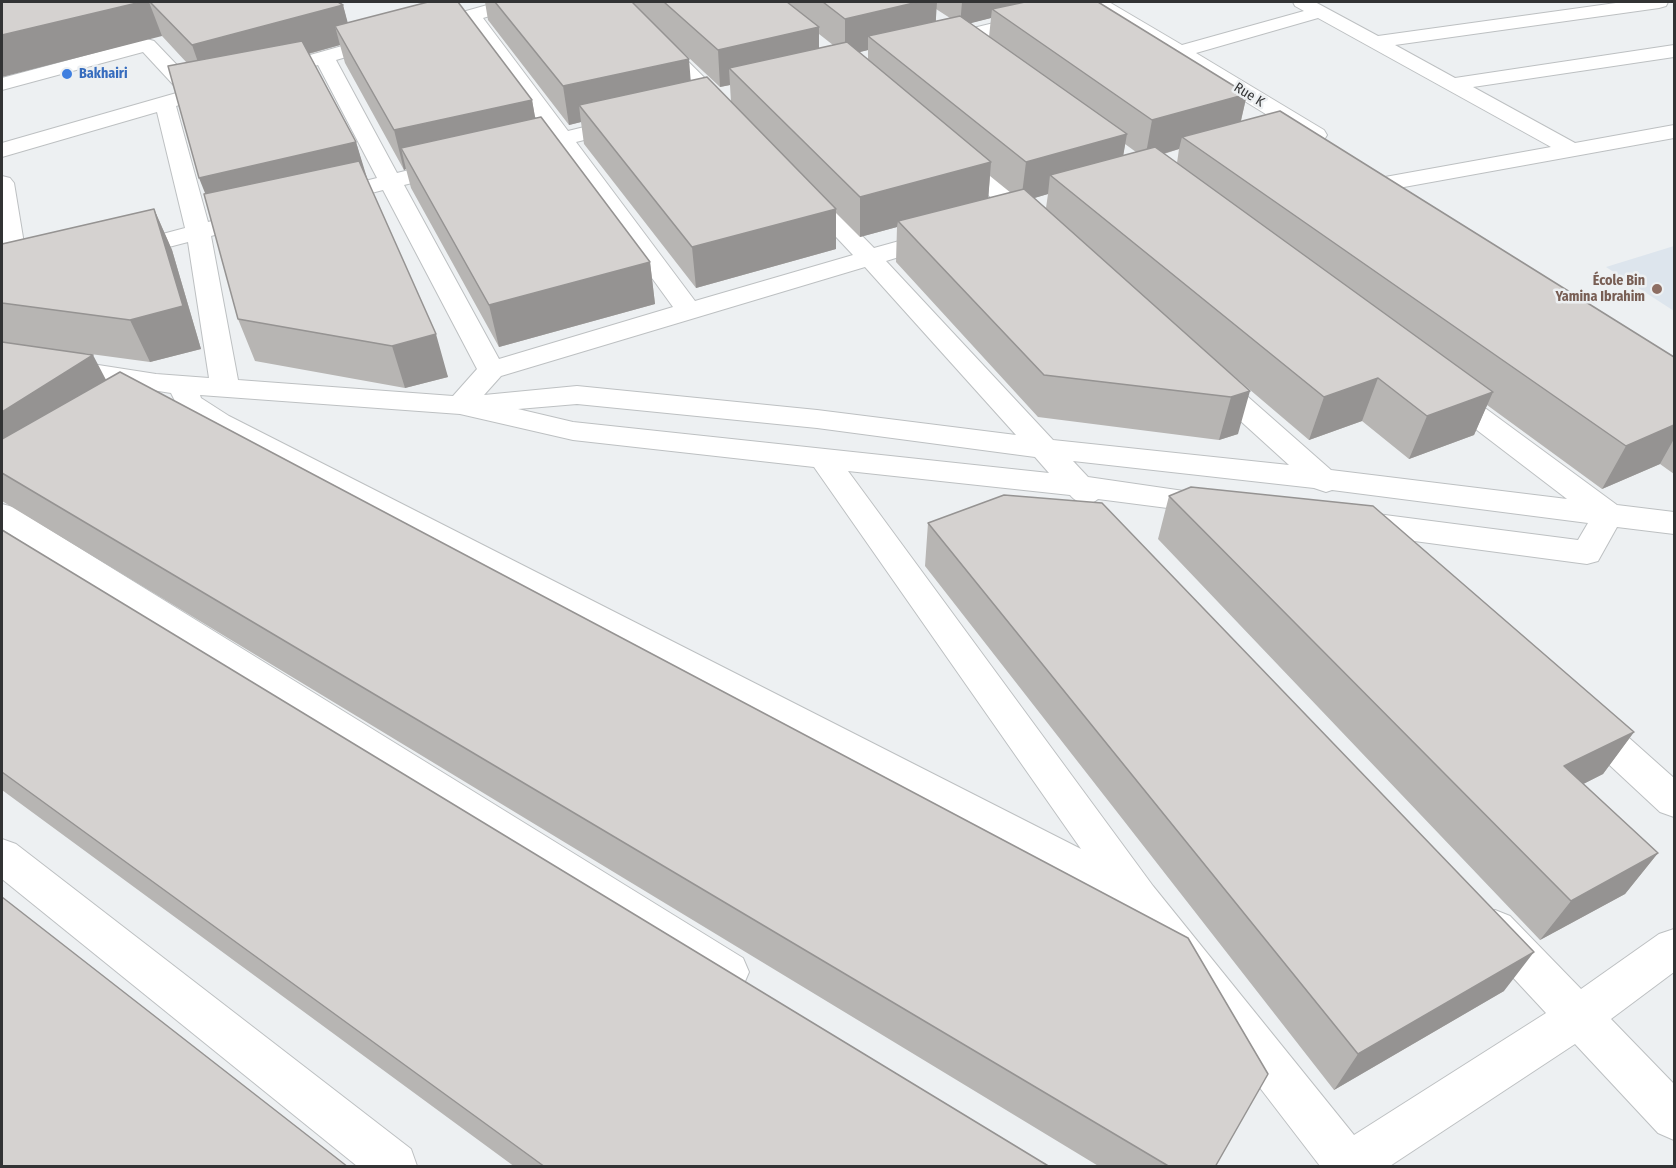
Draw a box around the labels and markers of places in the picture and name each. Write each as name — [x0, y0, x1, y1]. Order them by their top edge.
place label: Bakhairi — [79, 66, 128, 82]
marker: Bakhairi — [60, 67, 74, 81]
place label: École Bin Yamina Ibrahim — [1555, 273, 1645, 306]
marker: École Bin Yamina Ibrahim — [1650, 282, 1664, 296]

